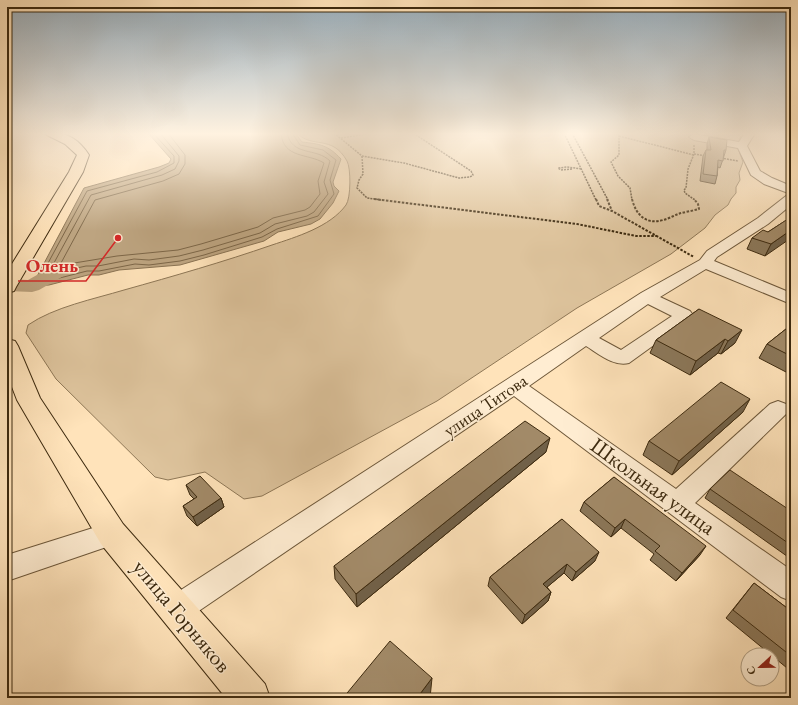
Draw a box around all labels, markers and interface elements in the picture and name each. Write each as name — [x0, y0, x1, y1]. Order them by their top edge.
callout: Олень — [18, 250, 86, 281]
text: Олень — [26, 253, 78, 278]
street label: улица Титова — [439, 368, 532, 442]
street label: Школьная улица — [585, 431, 722, 541]
street label: улица Горняков — [126, 553, 238, 679]
north arrow — [740, 647, 780, 687]
text: С — [743, 664, 759, 677]

